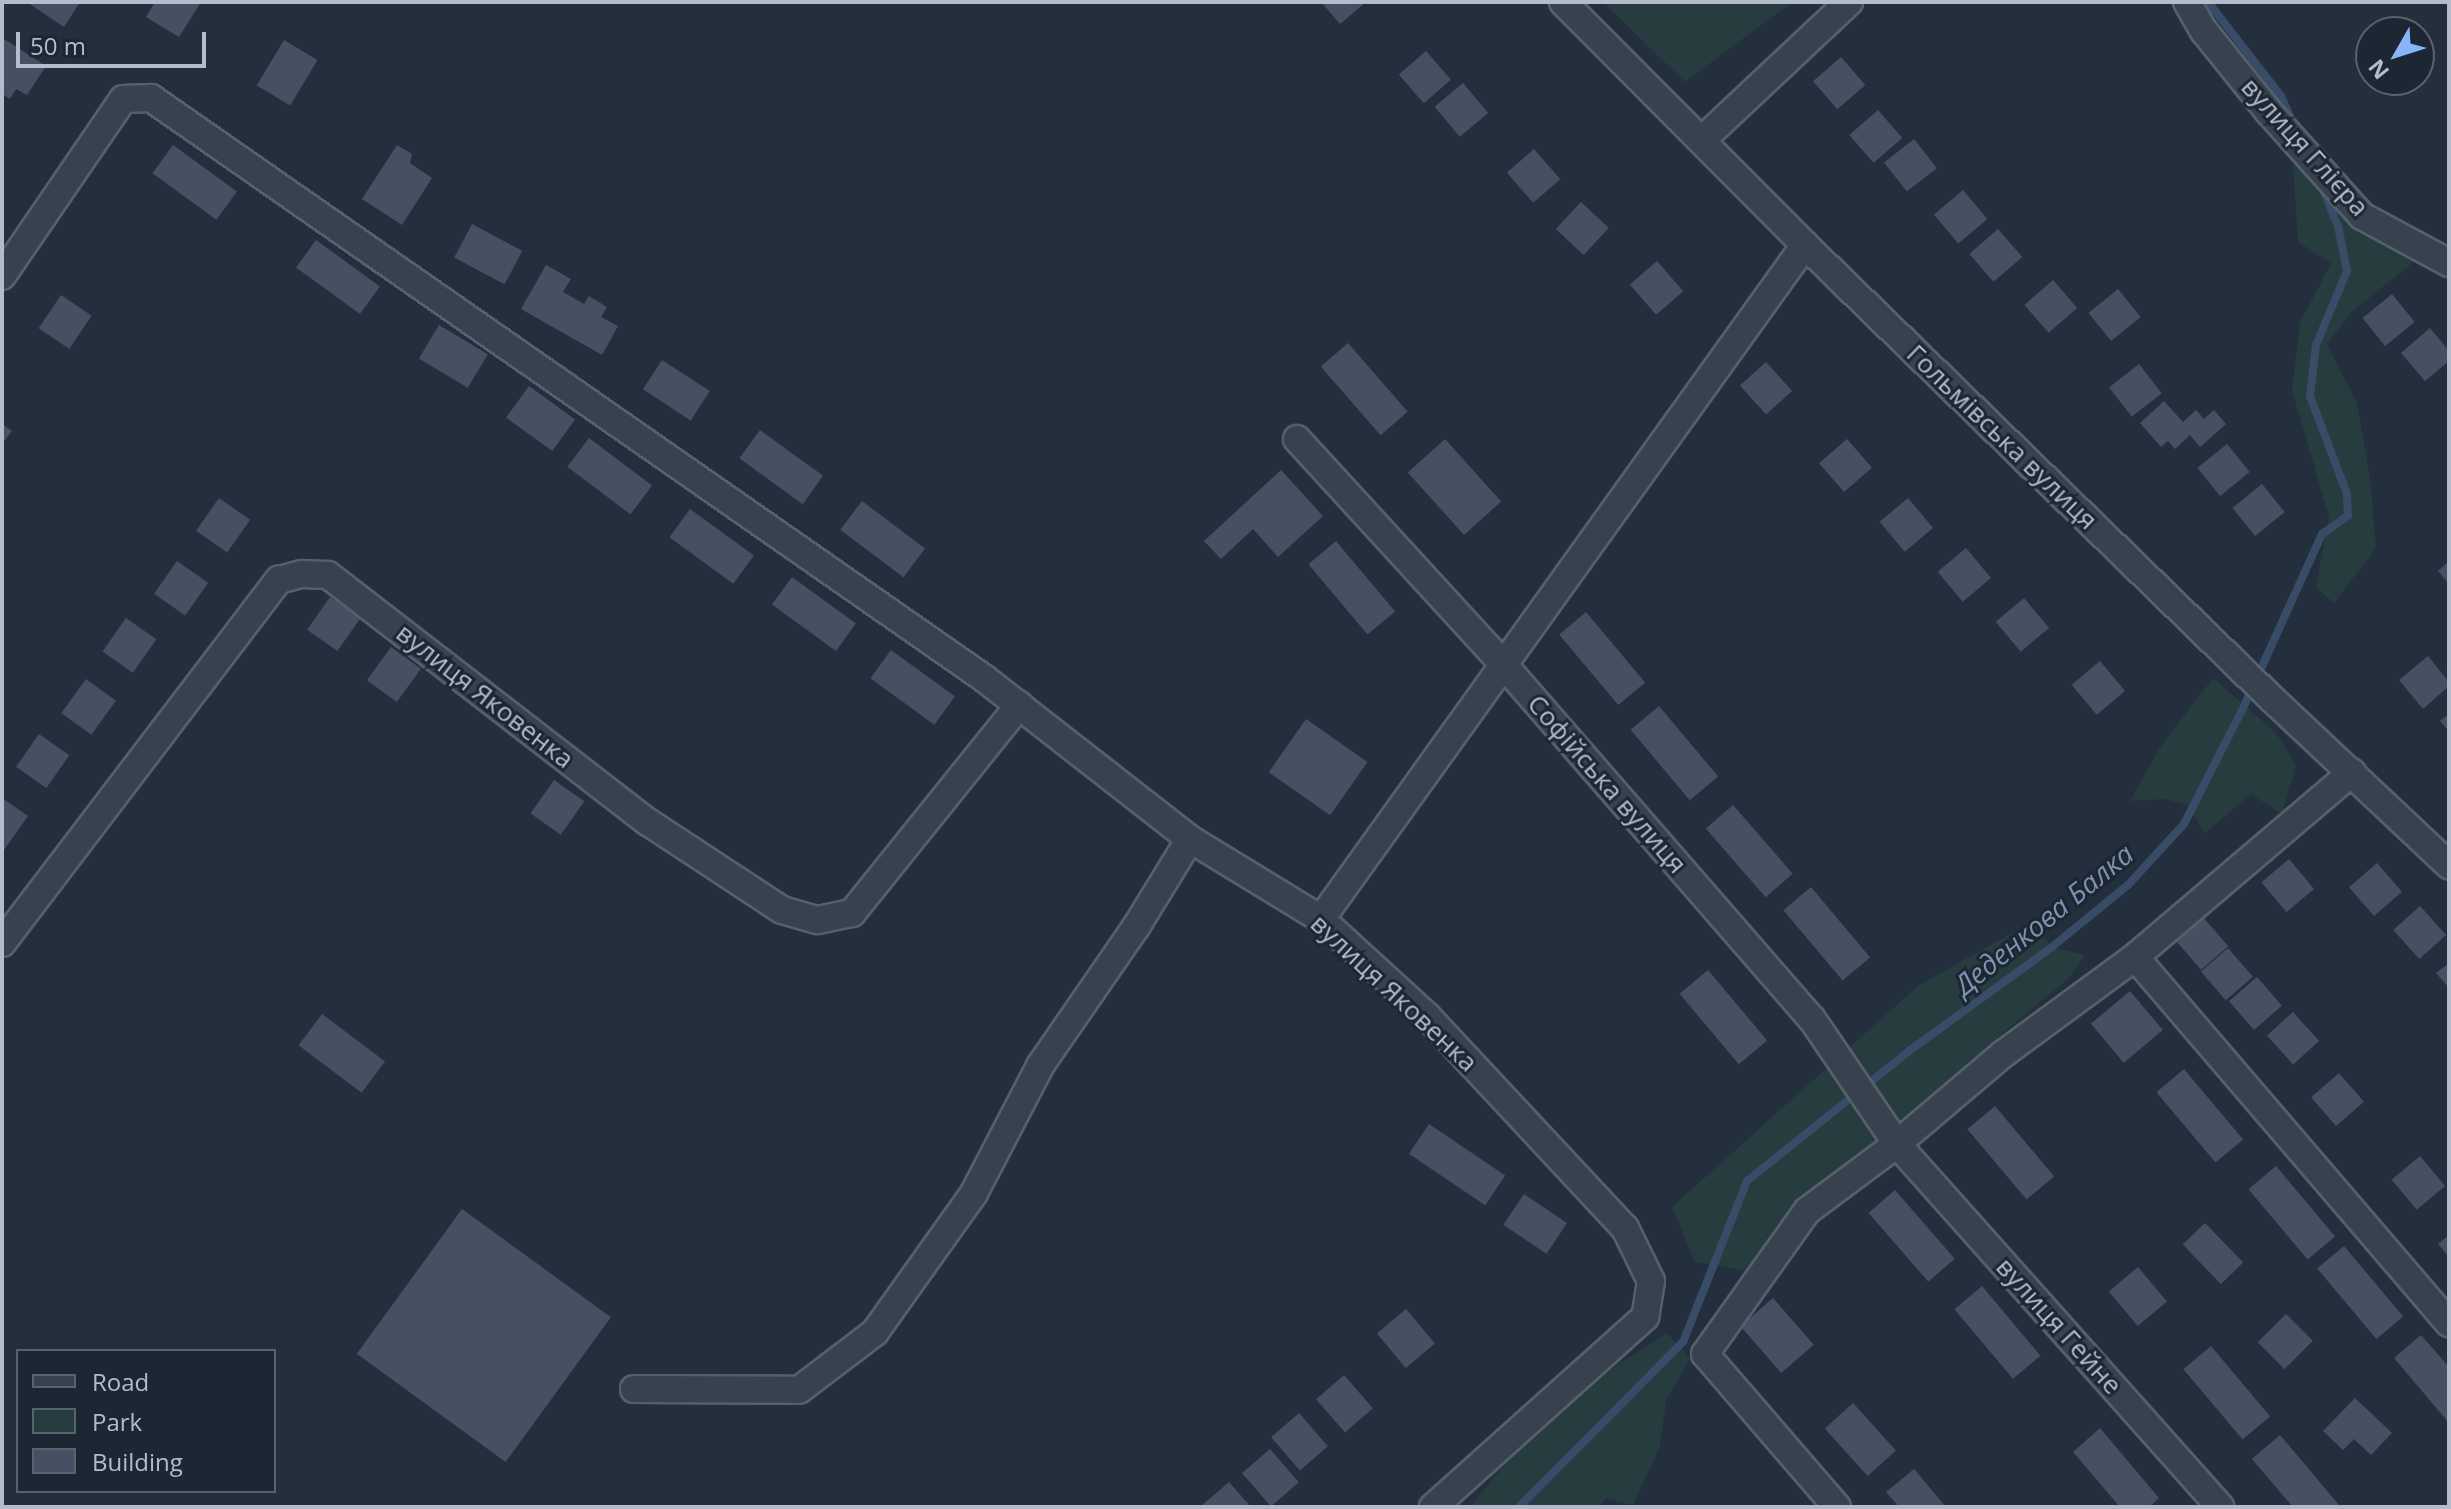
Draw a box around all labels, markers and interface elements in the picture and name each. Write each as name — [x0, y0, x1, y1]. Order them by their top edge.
scale bar — [20, 16, 210, 66]
north arrow — [2355, 16, 2435, 96]
text: 50 m — [30, 29, 86, 62]
text: N — [2361, 53, 2395, 86]
street label: вулиця Глієра — [2235, 72, 2375, 222]
street label: Гольмівська вулиця — [1900, 338, 2104, 536]
street label: вулиця Яковенка — [390, 617, 580, 775]
street label: Софійська вулиця — [1521, 688, 1693, 880]
water label: Деденкова Балка — [1946, 836, 2140, 1002]
street label: вулиця Яковенка — [1304, 908, 1484, 1078]
street label: вулиця Гейне — [1990, 1251, 2128, 1401]
legend — [16, 1349, 276, 1493]
text: Road — [92, 1365, 149, 1398]
text: Park — [92, 1405, 142, 1438]
text: Building — [92, 1445, 183, 1478]

